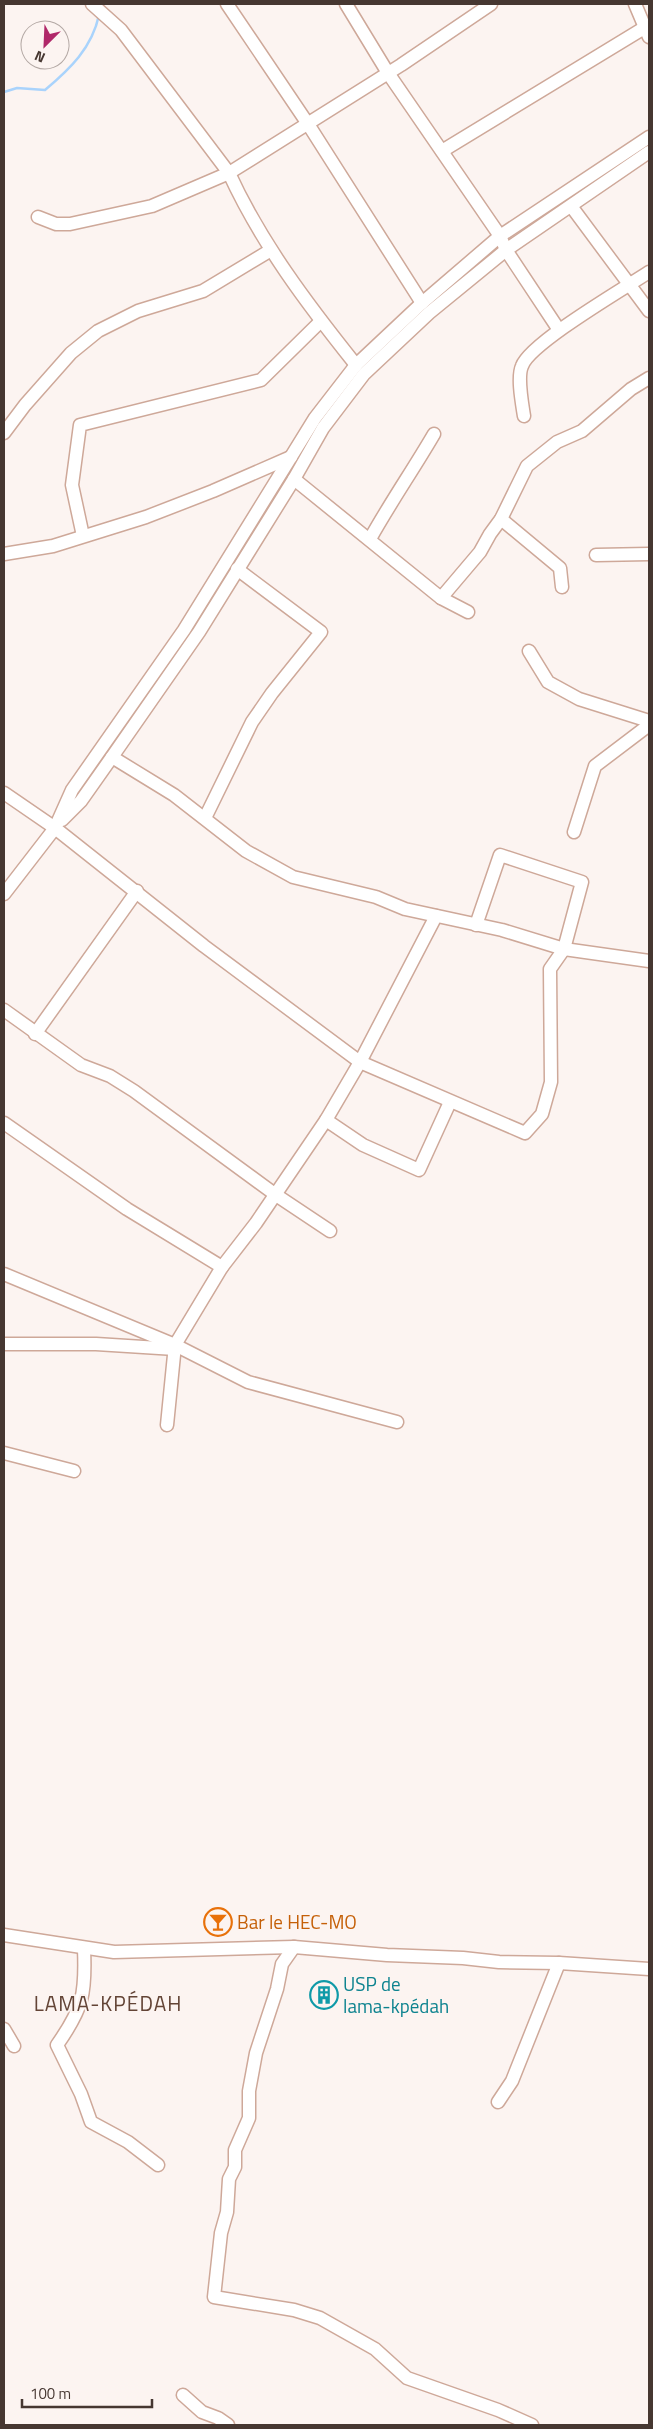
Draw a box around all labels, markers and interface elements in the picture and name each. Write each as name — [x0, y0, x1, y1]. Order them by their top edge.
north arrow — [20, 20, 70, 70]
text: N — [31, 46, 48, 69]
bar icon: Bar le HEC-MO — [203, 1907, 233, 1937]
place label: Bar le HEC-MO — [237, 1907, 357, 1936]
place label: USP de lama-kpédah — [343, 1969, 449, 2020]
building icon: USP de lama-kpédah — [309, 1980, 339, 2010]
district label: LAMA-KPÉDAH — [34, 1987, 182, 2019]
scale bar — [22, 2376, 152, 2408]
text: 100 m — [30, 2382, 71, 2405]

